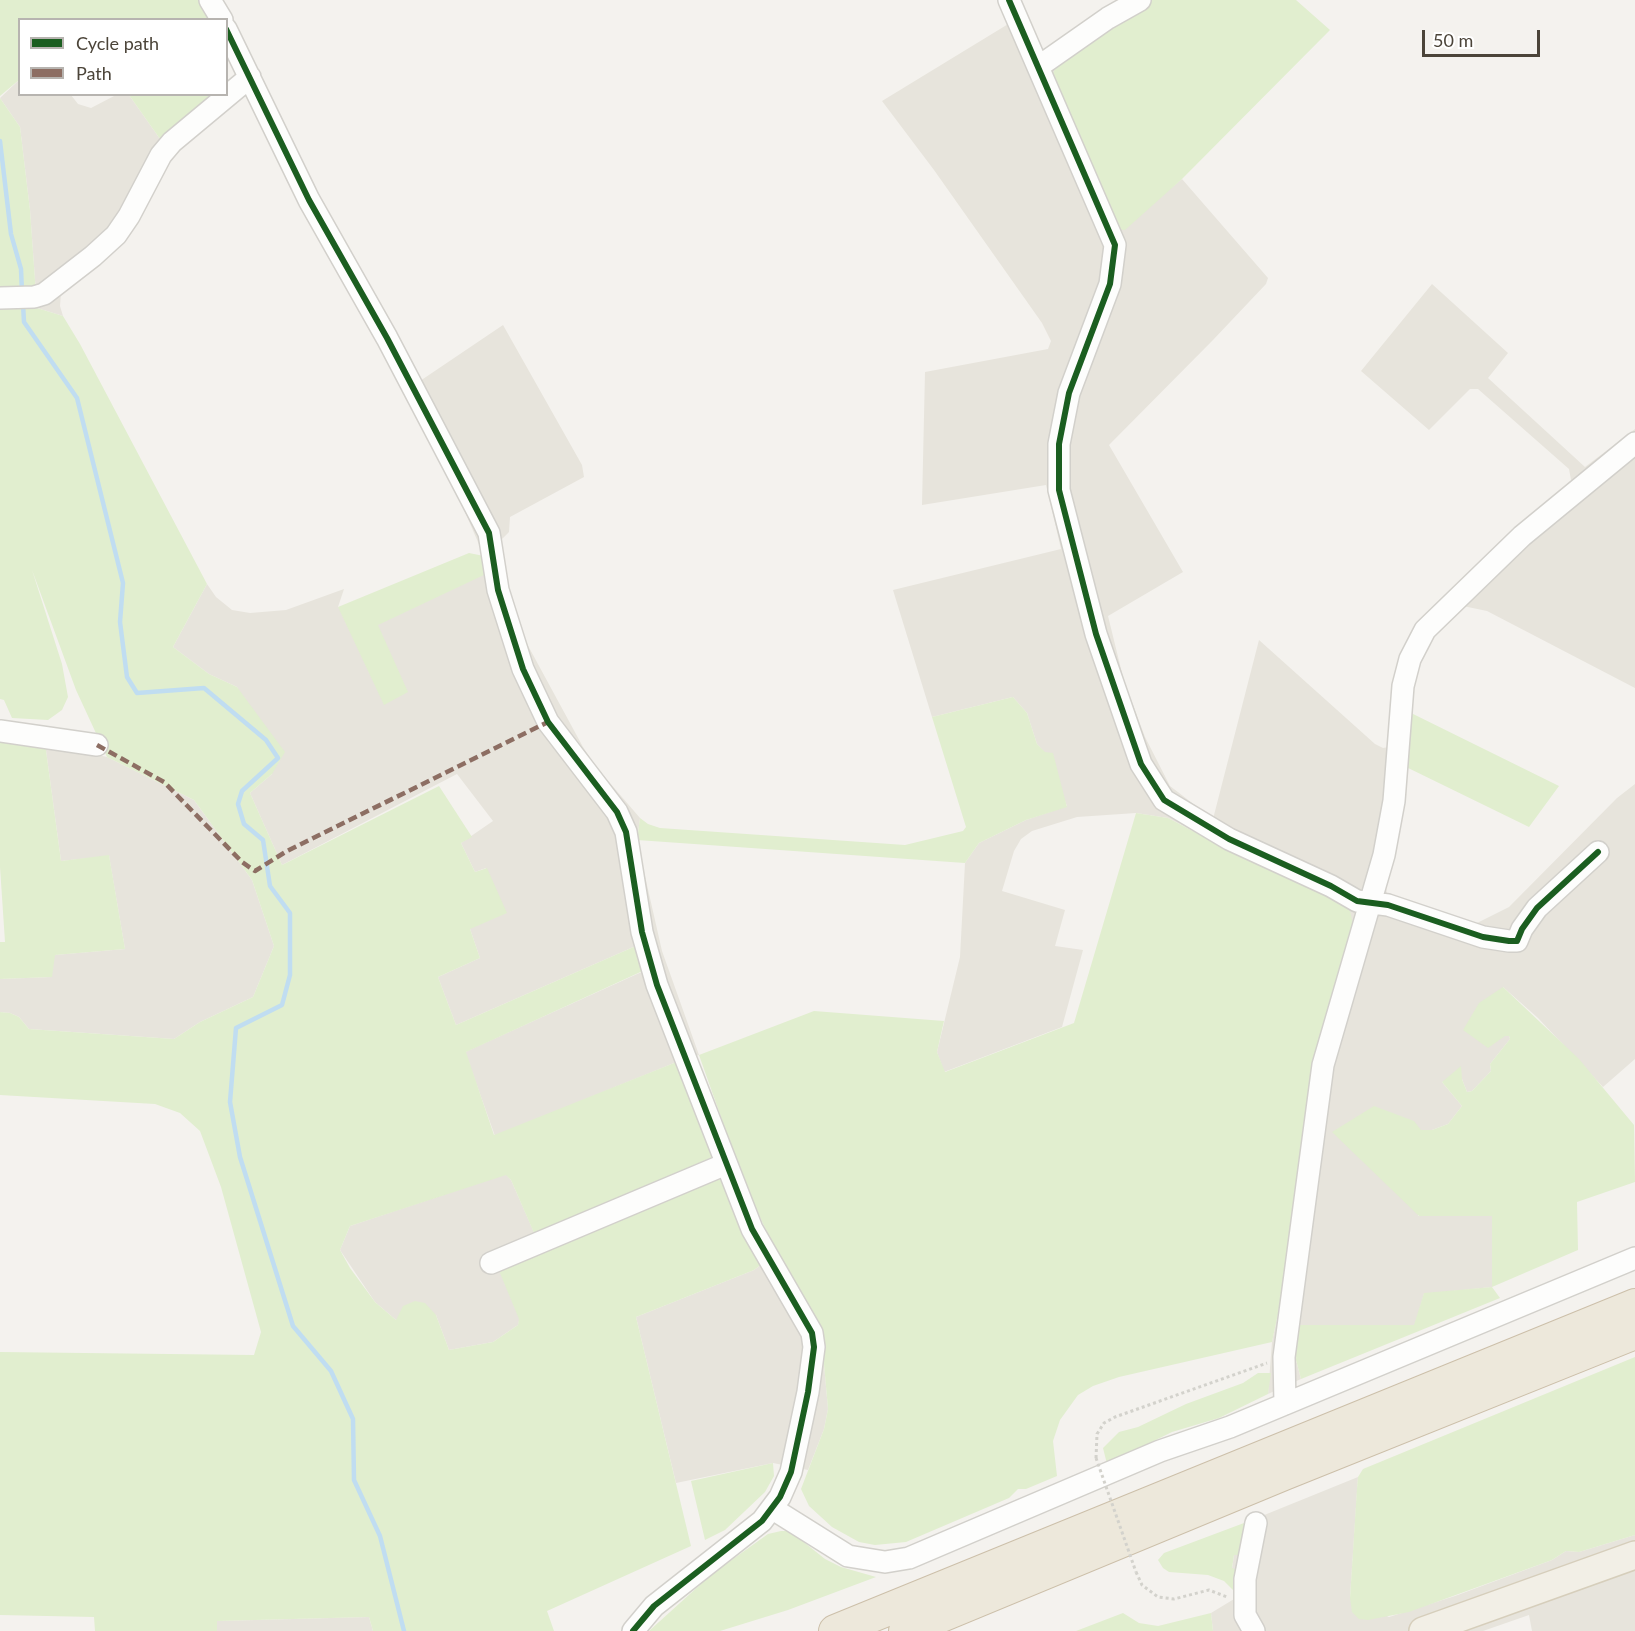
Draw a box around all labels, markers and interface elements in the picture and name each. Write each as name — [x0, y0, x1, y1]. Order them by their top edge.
legend — [18, 18, 228, 96]
scale bar — [1425, 18, 1544, 56]
text: 50 m — [1433, 29, 1473, 51]
text: Cycle path — [76, 32, 159, 54]
text: Path — [76, 62, 112, 84]

